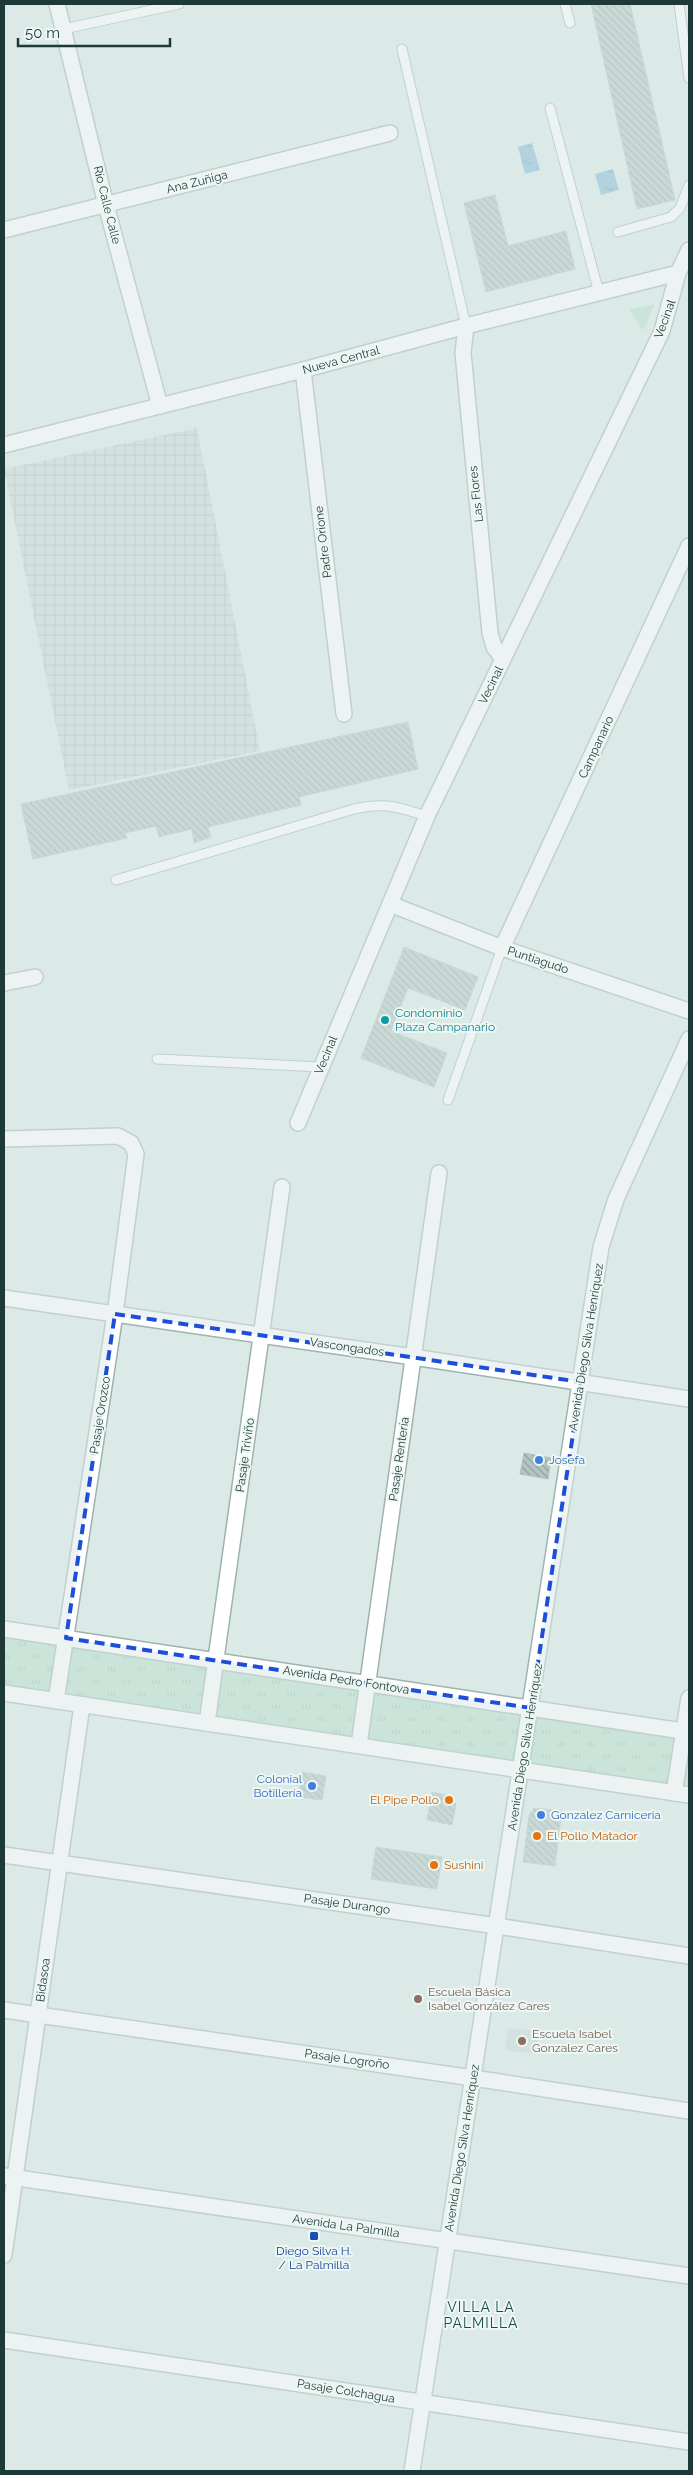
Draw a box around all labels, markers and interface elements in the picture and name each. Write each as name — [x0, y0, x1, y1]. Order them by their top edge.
scale bar — [18, 15, 170, 47]
text: 50 m — [25, 24, 60, 42]
street label: Río Calle Calle — [90, 164, 124, 246]
street label: Ana Zuñiga — [165, 168, 229, 196]
street label: Vecinal — [652, 297, 679, 340]
street label: Nueva Central — [301, 343, 382, 377]
street label: Las Flores — [466, 465, 486, 523]
street label: Padre Orione — [312, 505, 334, 579]
street label: Vecinal — [476, 663, 506, 706]
street label: Campanario — [575, 714, 617, 780]
street label: Puntiagudo — [505, 943, 571, 977]
place label: Condominio Plaza Campanario — [395, 1006, 495, 1034]
marker: Condominio Plaza Campanario — [379, 1014, 391, 1026]
street label: Vecinal — [312, 1033, 341, 1076]
street label: Avenida Diego Silva Henríquez — [566, 1262, 606, 1432]
street label: Vascongados — [309, 1335, 385, 1359]
street label: Pasaje Orozco — [87, 1375, 113, 1455]
street label: Pasaje Rentería — [386, 1416, 412, 1502]
street label: Pasaje Triviño — [233, 1417, 257, 1493]
place label: Josefa — [549, 1453, 585, 1467]
marker: Josefa — [533, 1454, 545, 1466]
street label: Avenida Diego Silva Henríquez — [505, 1662, 545, 1832]
street label: Avenida Pedro Fontova — [282, 1663, 410, 1697]
place label: Colonial Botillería — [253, 1772, 303, 1800]
marker: Colonial Botillería — [306, 1780, 318, 1792]
place label: El Pipe Pollo — [370, 1793, 439, 1807]
marker: El Pipe Pollo — [443, 1794, 455, 1806]
place label: Gonzalez Carniceria — [551, 1808, 661, 1822]
marker: Gonzalez Carniceria — [535, 1809, 547, 1821]
place label: El Pollo Matador — [547, 1829, 639, 1843]
marker: El Pollo Matador — [531, 1830, 543, 1842]
place label: Sushini — [444, 1858, 483, 1872]
marker: Sushini — [428, 1859, 440, 1871]
street label: Pasaje Durango — [303, 1891, 391, 1917]
street label: Bidasoa — [33, 1957, 53, 2003]
place label: Escuela Básica Isabel González Cares — [428, 1985, 550, 2013]
marker: Escuela Básica Isabel González Cares — [412, 1993, 424, 2005]
place label: Escuela Isabel Gonzalez Cares — [532, 2027, 618, 2055]
marker: Escuela Isabel Gonzalez Cares — [516, 2035, 528, 2047]
street label: Pasaje Logroño — [304, 2046, 390, 2072]
street label: Avenida Diego Silva Henríquez — [442, 2063, 482, 2233]
street label: Avenida La Palmilla — [291, 2212, 401, 2240]
marker: Diego Silva H. / La Palmilla — [308, 2230, 320, 2242]
place label: Diego Silva H. / La Palmilla — [276, 2244, 352, 2272]
district label: VILLA LA PALMILLA — [443, 2299, 519, 2331]
street label: Pasaje Colchagua — [296, 2376, 396, 2406]

